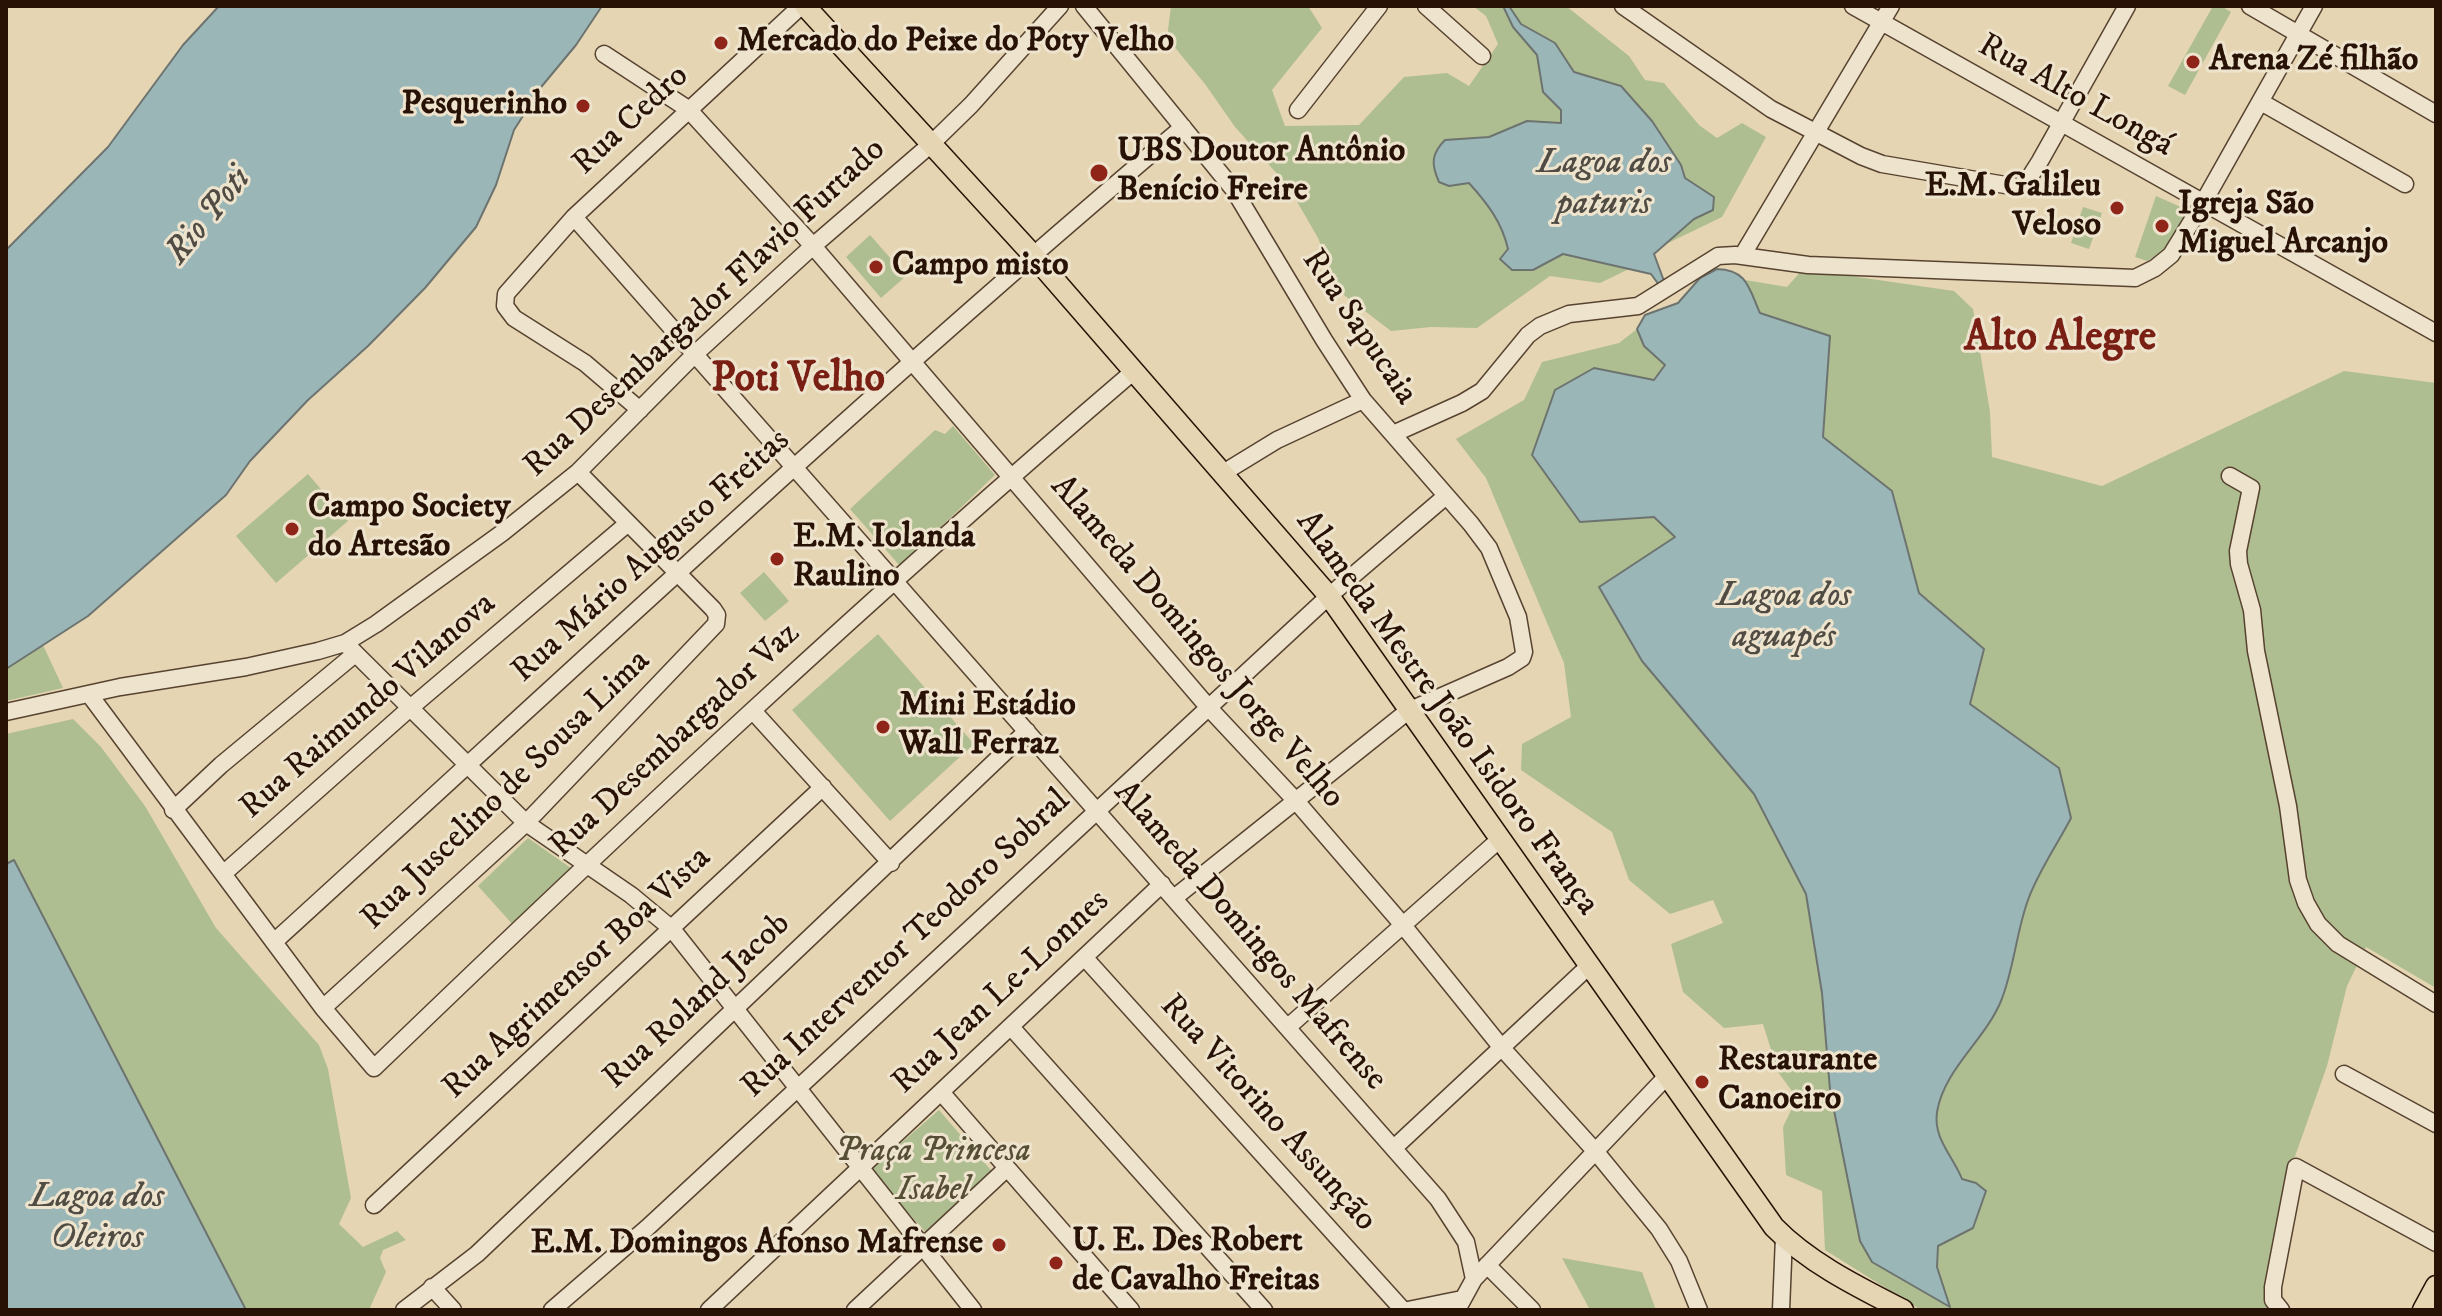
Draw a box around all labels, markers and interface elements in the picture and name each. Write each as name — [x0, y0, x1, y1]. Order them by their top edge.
place label: Mercado do Peixe do Poty Velho — [737, 23, 1174, 63]
street label: Rua Alto Longá — [1970, 27, 2180, 167]
marker: Mercado do Peixe do Poty Velho — [712, 34, 730, 52]
place label: Arena Zé filhão — [2209, 42, 2418, 82]
marker: Arena Zé filhão — [2184, 53, 2202, 71]
street label: Rua Cedro — [566, 57, 698, 185]
place label: Pesquerinho — [402, 86, 567, 126]
marker: Pesquerinho — [574, 97, 592, 115]
street label: Rua Desembargador Flavio Furtado — [517, 131, 895, 487]
place label: UBS Doutor Antônio Benício Freire — [1117, 133, 1405, 212]
water label: Lagoa dos paturis — [1537, 143, 1671, 228]
water label: Rio Poti — [158, 160, 262, 274]
marker: UBS Doutor Antônio Benício Freire — [1088, 162, 1110, 184]
place label: E.M. Galileu Veloso — [1925, 168, 2101, 248]
place label: Igreja São Miguel Arcanjo — [2178, 186, 2388, 266]
marker: E.M. Galileu Veloso — [2108, 199, 2126, 217]
marker: Igreja São Miguel Arcanjo — [2153, 217, 2171, 235]
street label: Rua Sapucaia — [1291, 242, 1425, 414]
place label: Campo misto — [892, 247, 1069, 287]
marker: Campo misto — [867, 258, 885, 276]
district label: Alto Alegre — [1964, 315, 2156, 365]
district label: Poti Velho — [711, 356, 885, 406]
street label: Rua Mário Augusto Freitas — [505, 421, 799, 693]
street label: Alameda Domingos Jorge Velho — [1040, 468, 1352, 818]
place label: Campo Society do Artesão — [308, 489, 510, 568]
street label: Alameda Mestre João Isidoro França — [1285, 504, 1607, 924]
place label: E.M. Iolanda Raulino — [793, 519, 975, 598]
marker: Campo Society do Artesão — [283, 520, 301, 538]
marker: E.M. Iolanda Raulino — [768, 550, 786, 568]
water label: Lagoa dos aguapés — [1717, 576, 1851, 661]
street label: Rua Raimundo Vilanova — [233, 585, 505, 829]
street label: Rua Desembargador Vaz — [543, 615, 809, 867]
street label: Rua Juscelino de Sousa Lima — [354, 642, 660, 940]
place label: Mini Estádio Wall Ferraz — [899, 687, 1076, 766]
marker: Mini Estádio Wall Ferraz — [874, 718, 892, 736]
street label: Alameda Domingos Mafrense — [1104, 774, 1394, 1100]
street label: Rua Interventor Teodoro Sobral — [734, 782, 1080, 1108]
street label: Rua Agrimensor Boa Vista — [435, 839, 721, 1109]
street label: Rua Jean Le-Lonnes — [885, 882, 1119, 1104]
street label: Rua Roland Jacob — [596, 905, 800, 1099]
street label: Rua Vitorino Assunção — [1150, 987, 1384, 1241]
place label: Restaurante Canoeiro — [1718, 1042, 1877, 1122]
marker: Restaurante Canoeiro — [1693, 1073, 1711, 1091]
park label: Praça Princesa Isabel — [835, 1133, 1031, 1212]
water label: Lagoa dos Oleiros — [30, 1177, 164, 1262]
place label: U. E. Des Robert de Cavalho Freitas — [1072, 1223, 1320, 1302]
place label: E.M. Domingos Afonso Mafrense — [531, 1225, 983, 1265]
marker: E.M. Domingos Afonso Mafrense — [990, 1236, 1008, 1254]
marker: U. E. Des Robert de Cavalho Freitas — [1047, 1254, 1065, 1272]

